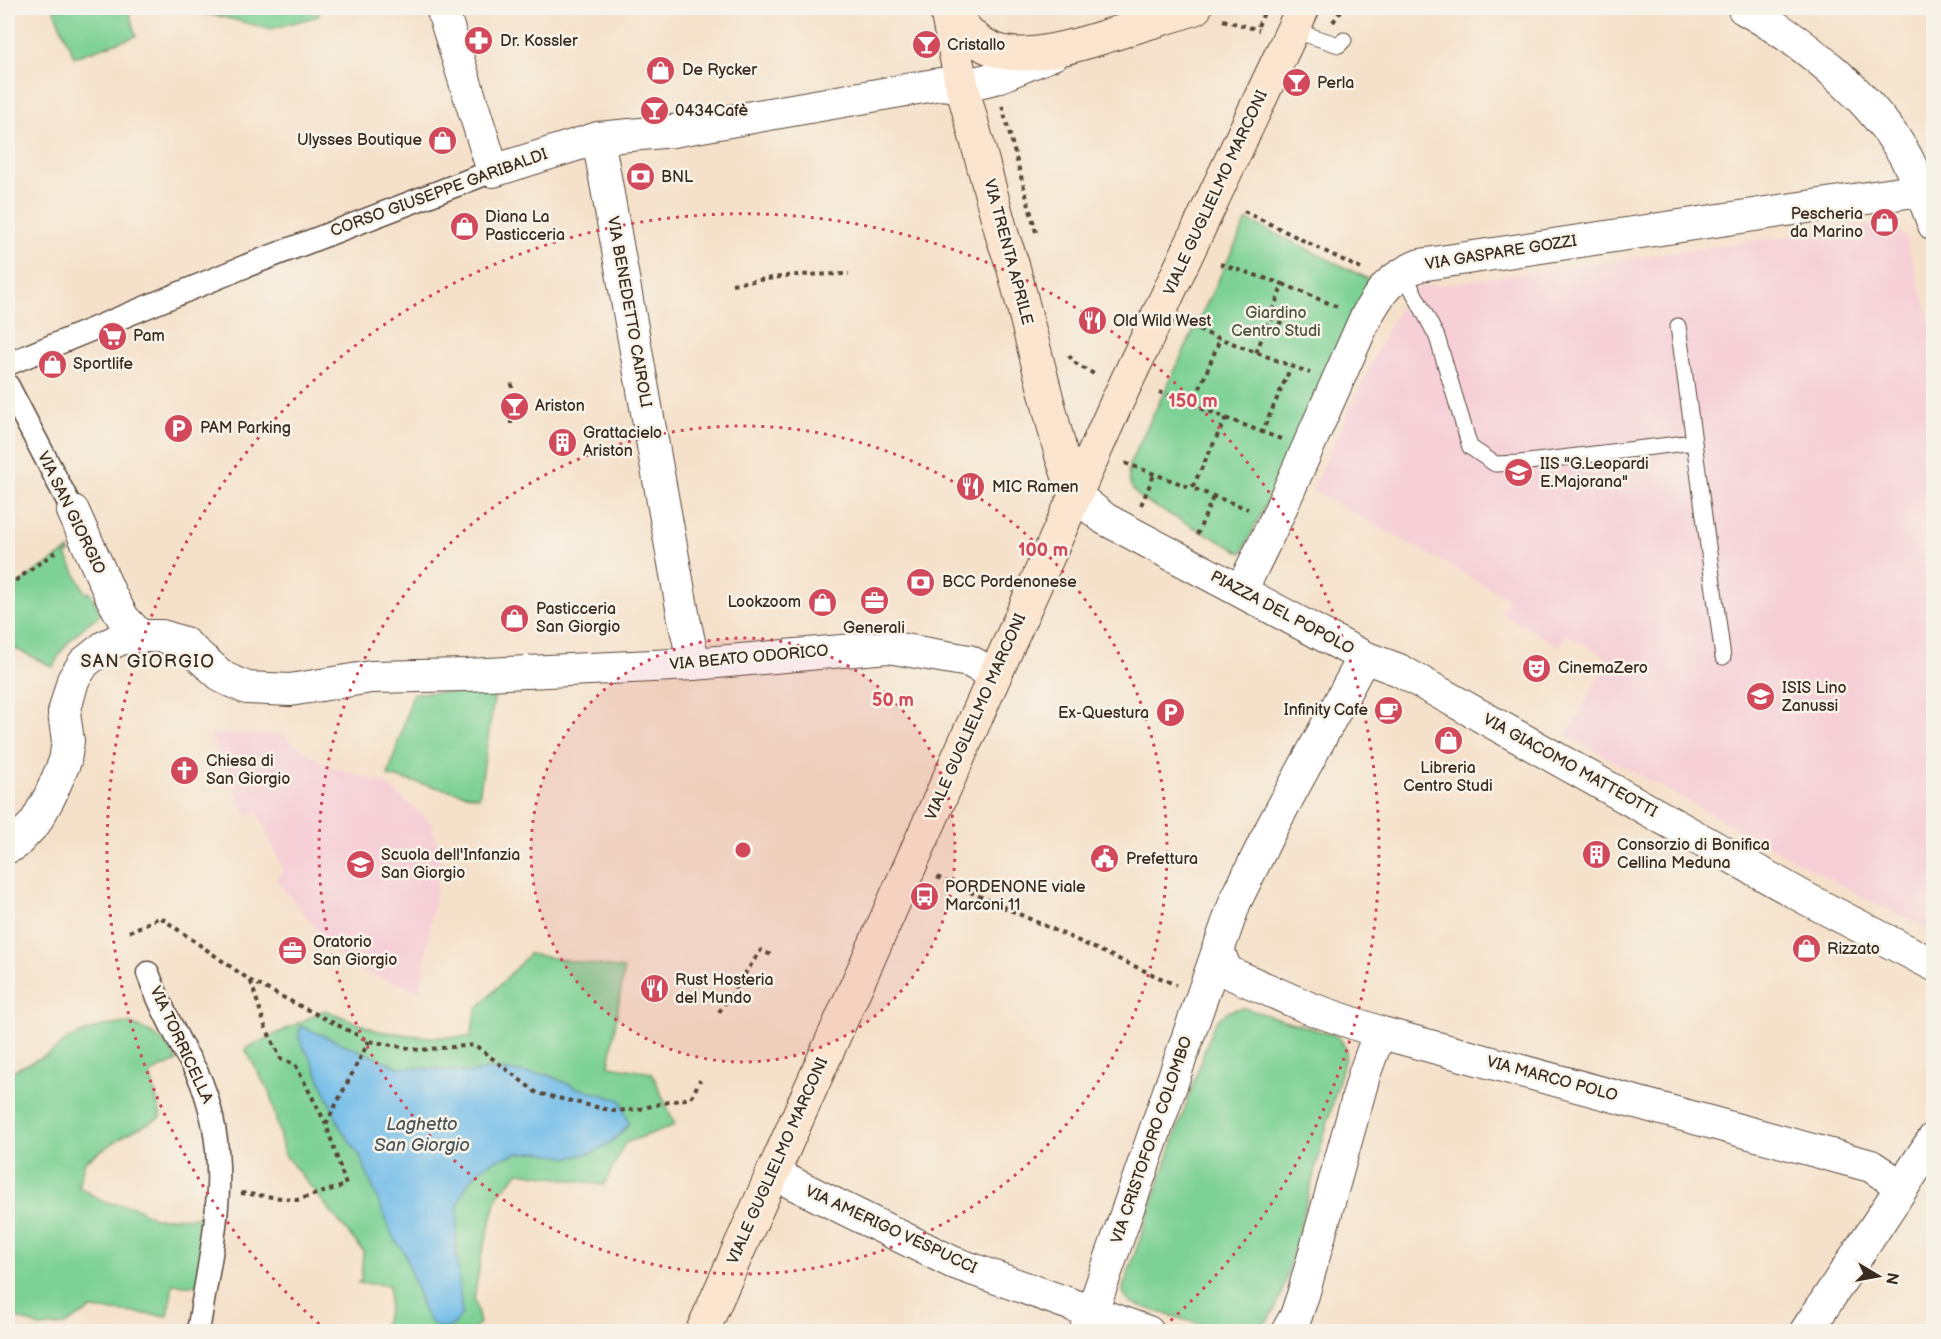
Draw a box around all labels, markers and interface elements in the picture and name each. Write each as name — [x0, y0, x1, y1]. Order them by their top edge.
pharmacy icon: Dr. Kossler — [463, 25, 495, 57]
bar icon: Cristallo — [910, 29, 942, 61]
place label: Dr. Kossler — [500, 32, 578, 51]
place label: Cristallo — [947, 36, 1005, 55]
shop icon: De Rycker — [645, 54, 677, 86]
place label: De Rycker — [682, 61, 757, 80]
bar icon: Perla — [1280, 67, 1312, 99]
place label: Perla — [1317, 74, 1354, 93]
street label: VIALE GUGLIELMO MARCONI — [1160, 87, 1272, 299]
bar icon: 0434Cafè — [638, 95, 670, 127]
place label: 0434Cafè — [675, 102, 749, 121]
shop icon: Ulysses Boutique — [427, 124, 459, 156]
place label: Ulysses Boutique — [297, 131, 423, 150]
street label: CORSO GIUSEPPE GARIBALDI — [328, 145, 550, 241]
bank icon: BNL — [624, 161, 656, 193]
place label: BNL — [661, 168, 694, 187]
street label: VIA TRENTA APRILE — [979, 177, 1037, 327]
place label: Pescheria da Marino — [1790, 205, 1863, 242]
shop icon: Pescheria da Marino — [1868, 207, 1900, 239]
place label: Diana La Pasticceria — [485, 208, 565, 245]
shop icon: Diana La Pasticceria — [448, 210, 480, 242]
street label: VIA BENEDETTO CAIROLI — [603, 215, 655, 409]
street label: VIA GASPARE GOZZI — [1424, 232, 1578, 274]
park label: Giardino Centro Studi — [1231, 304, 1321, 341]
restaurant icon: Old Wild West — [1076, 305, 1108, 337]
place label: Old Wild West — [1113, 312, 1211, 331]
supermarket icon: Pam — [96, 320, 128, 352]
place label: Pam — [133, 327, 165, 346]
shop icon: Sportlife — [36, 348, 68, 380]
place label: Sportlife — [73, 355, 134, 374]
bar icon: Ariston — [498, 390, 530, 422]
text: 150 m — [1168, 391, 1218, 412]
place label: Ariston — [535, 397, 585, 416]
parking icon: PAM Parking — [163, 412, 195, 444]
place label: PAM Parking — [200, 419, 291, 438]
place label: Grattacielo Ariston — [583, 424, 662, 461]
building icon: Grattacielo Ariston — [546, 426, 578, 458]
street label: VIA SAN GIORGIO — [33, 449, 109, 577]
place label: IIS "G.Leopardi E.Majorana" — [1540, 455, 1649, 492]
school or university icon: IIS "G.Leopardi E.Majorana" — [1503, 457, 1535, 489]
restaurant icon: MIC Ramen — [955, 471, 987, 503]
place label: MIC Ramen — [992, 478, 1079, 497]
text: 100 m — [1018, 540, 1068, 561]
bank icon: BCC Pordenonese — [905, 566, 937, 598]
street label: PIAZZA DEL POPOLO — [1207, 567, 1357, 659]
place label: BCC Pordenonese — [942, 573, 1077, 592]
office icon: Generali — [858, 584, 890, 616]
shop icon: Lookzoom — [806, 586, 838, 618]
place label: Lookzoom — [727, 593, 801, 612]
place label: Pasticceria San Giorgio — [536, 600, 620, 637]
shop icon: Pasticceria San Giorgio — [499, 602, 531, 634]
street label: VIALE GUGLIELMO MARCONI — [922, 611, 1030, 823]
place label: Generali — [843, 619, 905, 638]
street label: VIA BEATO ODORICO — [669, 642, 829, 674]
district label: SAN GIORGIO — [80, 651, 216, 672]
theatre icon: CinemaZero — [1521, 652, 1553, 684]
place label: CinemaZero — [1558, 659, 1648, 678]
place label: ISIS Lino Zanussi — [1781, 679, 1847, 716]
school or university icon: ISIS Lino Zanussi — [1745, 681, 1777, 713]
text: 50 m — [872, 690, 914, 711]
cafe icon: Infinity Cafe — [1373, 694, 1405, 726]
parking icon: Ex-Questura — [1154, 697, 1186, 729]
place label: Infinity Cafe — [1284, 701, 1369, 720]
place label: Ex-Questura — [1058, 704, 1149, 723]
street label: VIA GIACOMO MATTEOTTI — [1480, 710, 1660, 822]
shop icon: Libreria Centro Studi — [1432, 724, 1464, 756]
place label: Chiesa di San Giorgio — [206, 752, 290, 789]
church icon: Chiesa di San Giorgio — [169, 754, 201, 786]
place label: Libreria Centro Studi — [1403, 759, 1493, 796]
place label: Consorzio di Bonifica Cellina Meduna — [1617, 836, 1770, 873]
building icon: Consorzio di Bonifica Cellina Meduna — [1580, 838, 1612, 870]
centre of rings — [733, 840, 753, 860]
public building icon: Prefettura — [1089, 843, 1121, 875]
place label: Scuola dell'Infanzia San Giorgio — [381, 846, 520, 883]
school or university icon: Scuola dell'Infanzia San Giorgio — [344, 848, 376, 880]
place label: Prefettura — [1126, 850, 1198, 869]
place label: PORDENONE viale Marconi 11 — [945, 878, 1086, 915]
bus stop icon: PORDENONE viale Marconi 11 — [908, 880, 940, 912]
place label: Oratorio San Giorgio — [313, 933, 397, 970]
shop icon: Rizzato — [1790, 933, 1822, 965]
office icon: Oratorio San Giorgio — [276, 935, 308, 967]
place label: Rizzato — [1827, 940, 1880, 959]
place label: Rust Hosteria del Mundo — [675, 971, 774, 1008]
restaurant icon: Rust Hosteria del Mundo — [638, 973, 670, 1005]
street label: VIA TORRICELLA — [146, 983, 217, 1107]
street label: VIA CRISTOFORO COLOMBO — [1108, 1034, 1196, 1246]
street label: VIA MARCO POLO — [1484, 1052, 1620, 1106]
street label: VIALE GUGLIELMO MARCONI — [724, 1055, 832, 1267]
water label: Laghetto San Giorgio — [374, 1114, 470, 1156]
street label: VIA AMERIGO VESPUCCI — [802, 1182, 980, 1278]
north arrow — [1848, 1246, 1908, 1306]
text: N — [1881, 1271, 1902, 1286]

